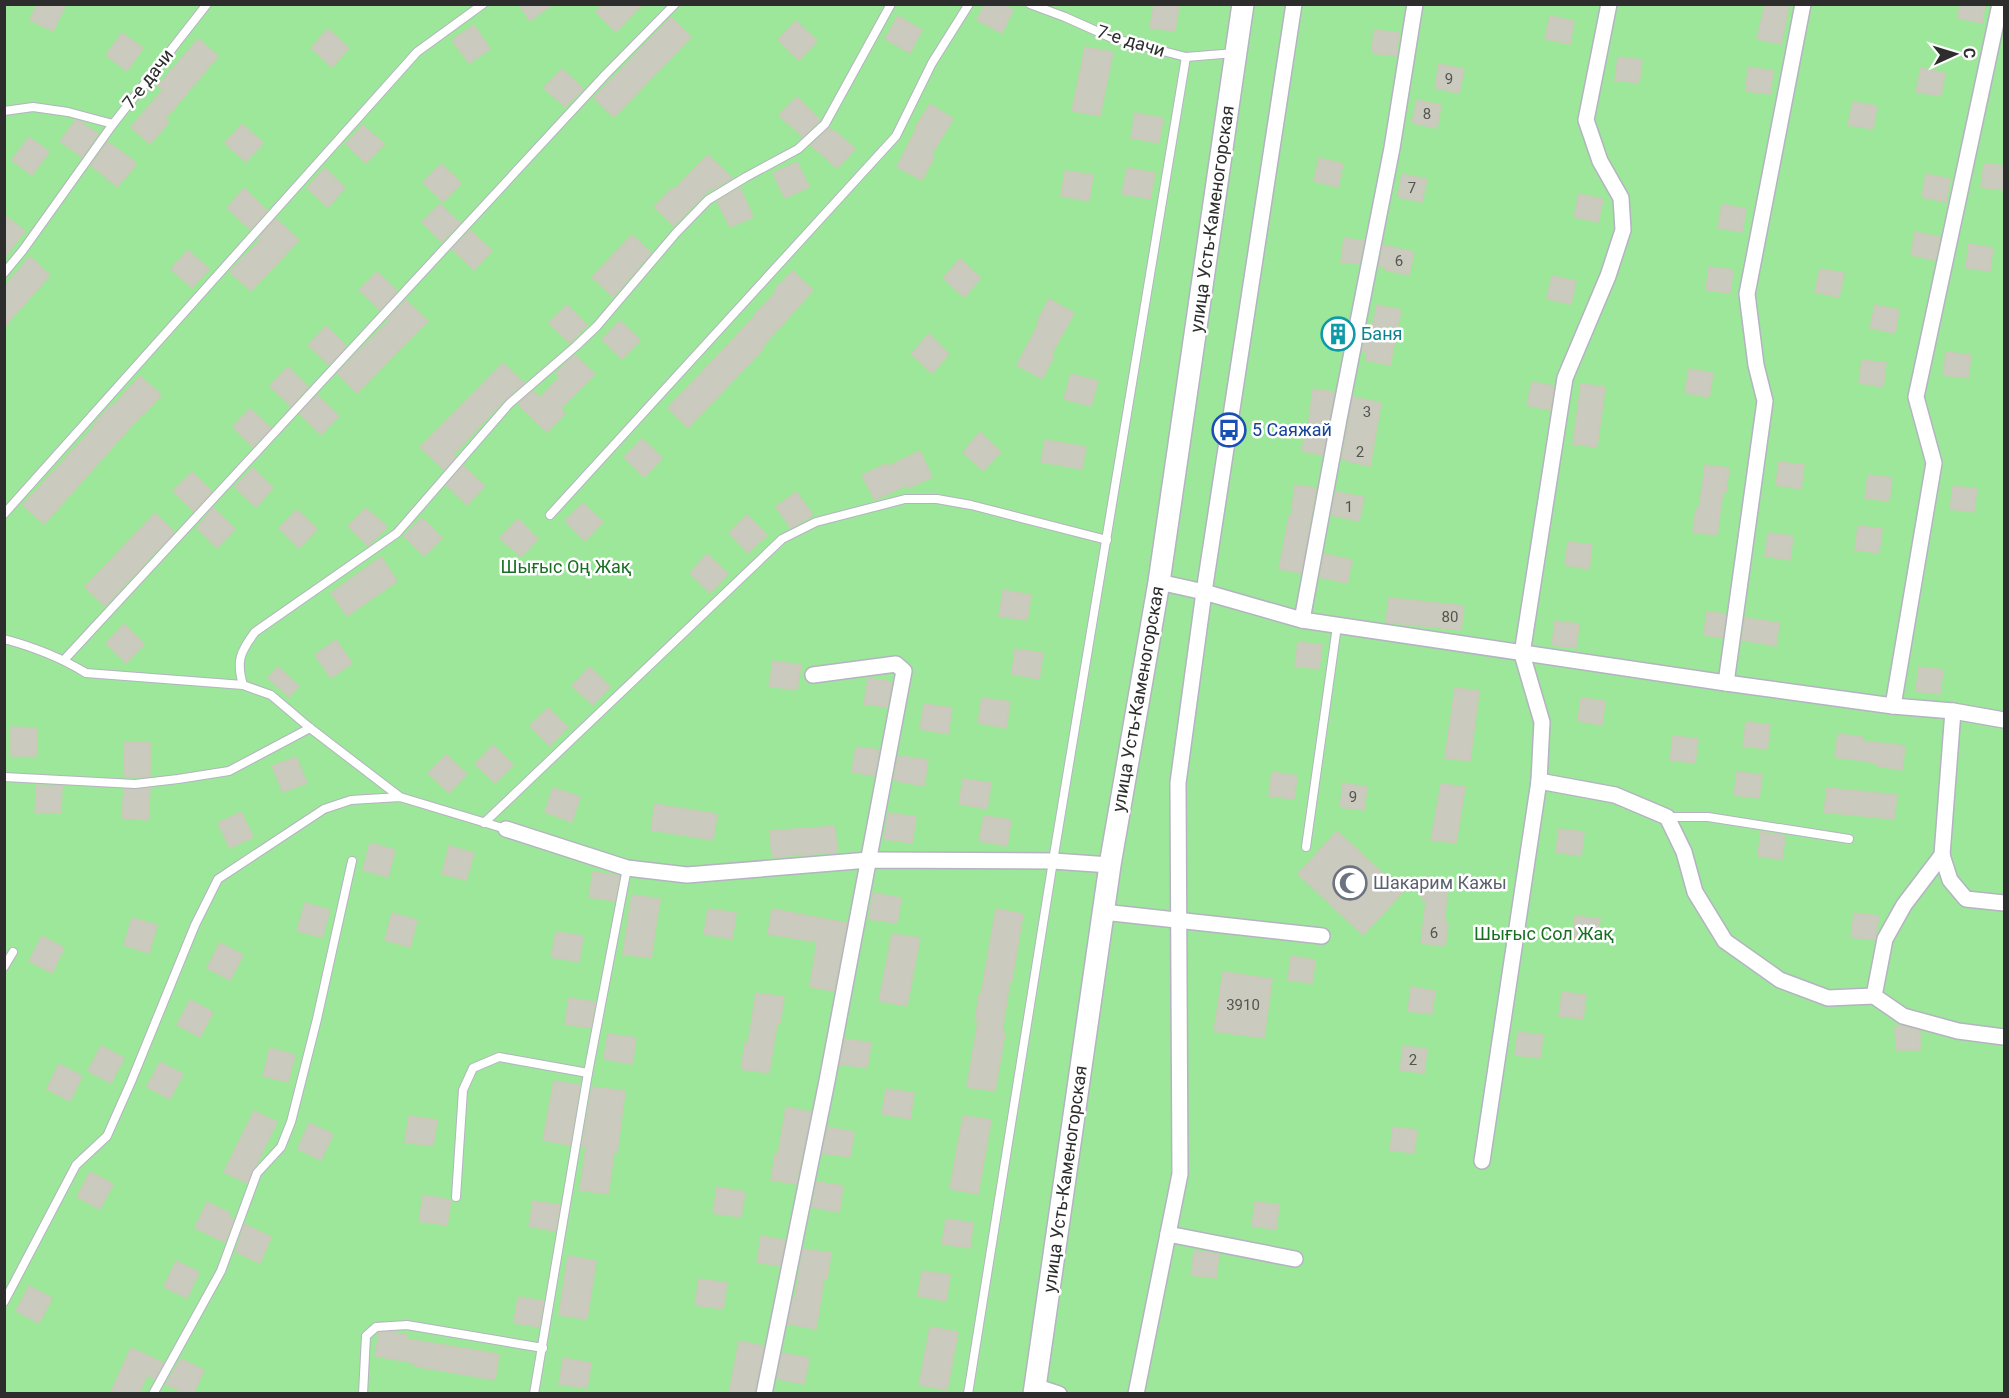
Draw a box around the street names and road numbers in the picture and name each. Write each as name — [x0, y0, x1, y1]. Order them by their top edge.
street label: 7-е дачи — [1095, 20, 1168, 61]
street label: 7-е дачи — [118, 45, 177, 113]
street label: улица Усть-Каменогорская — [1185, 104, 1238, 334]
street label: улица Усть-Каменогорская — [1107, 584, 1168, 813]
street label: улица Усть-Каменогорская — [1038, 1064, 1091, 1294]

